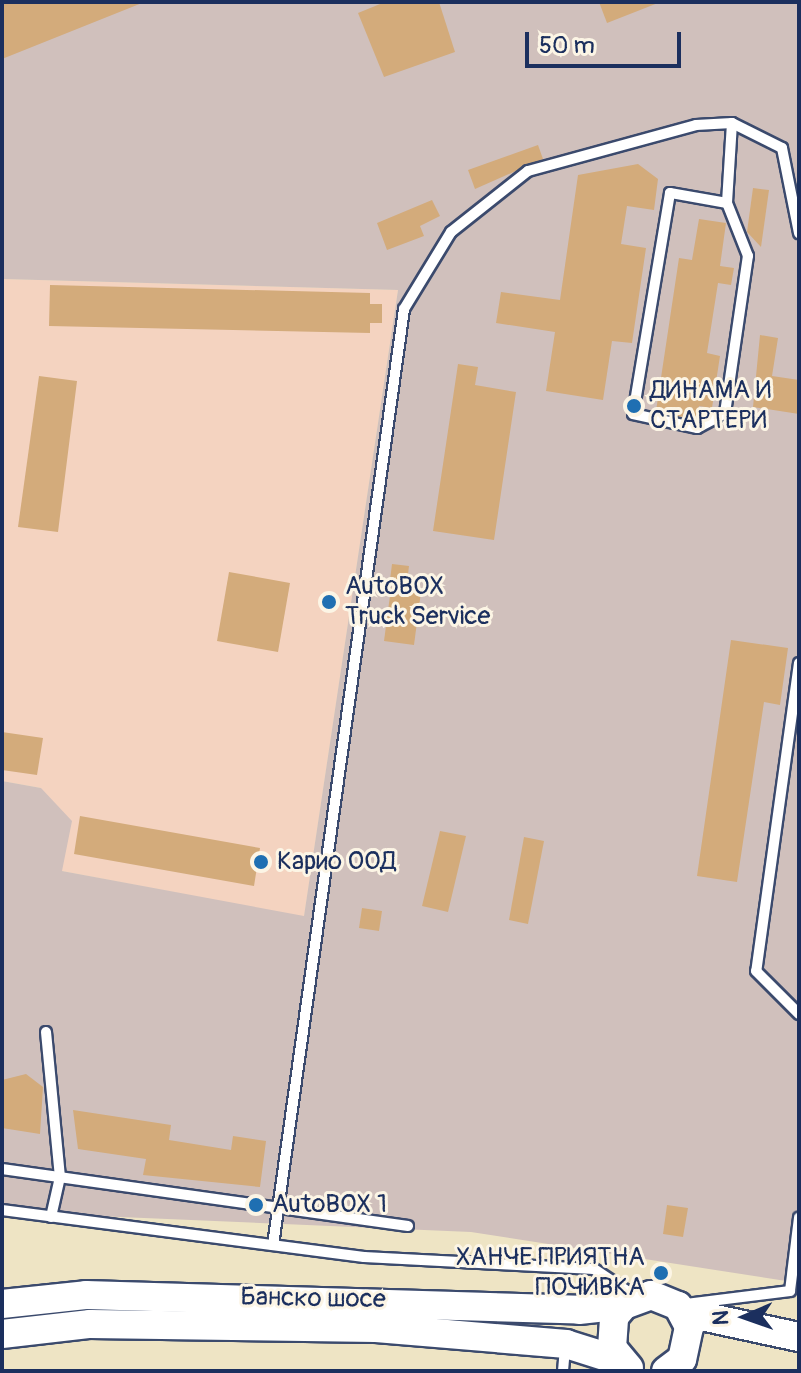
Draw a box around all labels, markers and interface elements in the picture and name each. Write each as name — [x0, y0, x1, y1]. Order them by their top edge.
scale bar — [529, 16, 685, 66]
text: 50 m — [539, 31, 595, 60]
place label: ДИНАМА И СТАРТЕРИ — [650, 375, 771, 436]
marker: ДИНАМА И СТАРТЕРИ — [625, 397, 643, 415]
place label: AutoBOX Truck Service — [345, 571, 490, 632]
marker: AutoBOX Truck Service — [320, 593, 338, 611]
place label: Карио ООД — [277, 846, 396, 878]
marker: Карио ООД — [252, 853, 270, 871]
place label: AutoBOX 1 — [272, 1189, 387, 1221]
marker: AutoBOX 1 — [247, 1196, 265, 1214]
place label: ХАНЧЕ ПРИЯТНА ПОЧИВКА — [456, 1242, 645, 1304]
marker: ХАНЧЕ ПРИЯТНА ПОЧИВКА — [652, 1264, 670, 1282]
north arrow — [705, 1277, 785, 1357]
street label: Банско шосе — [240, 1282, 386, 1316]
text: N — [707, 1310, 735, 1326]

